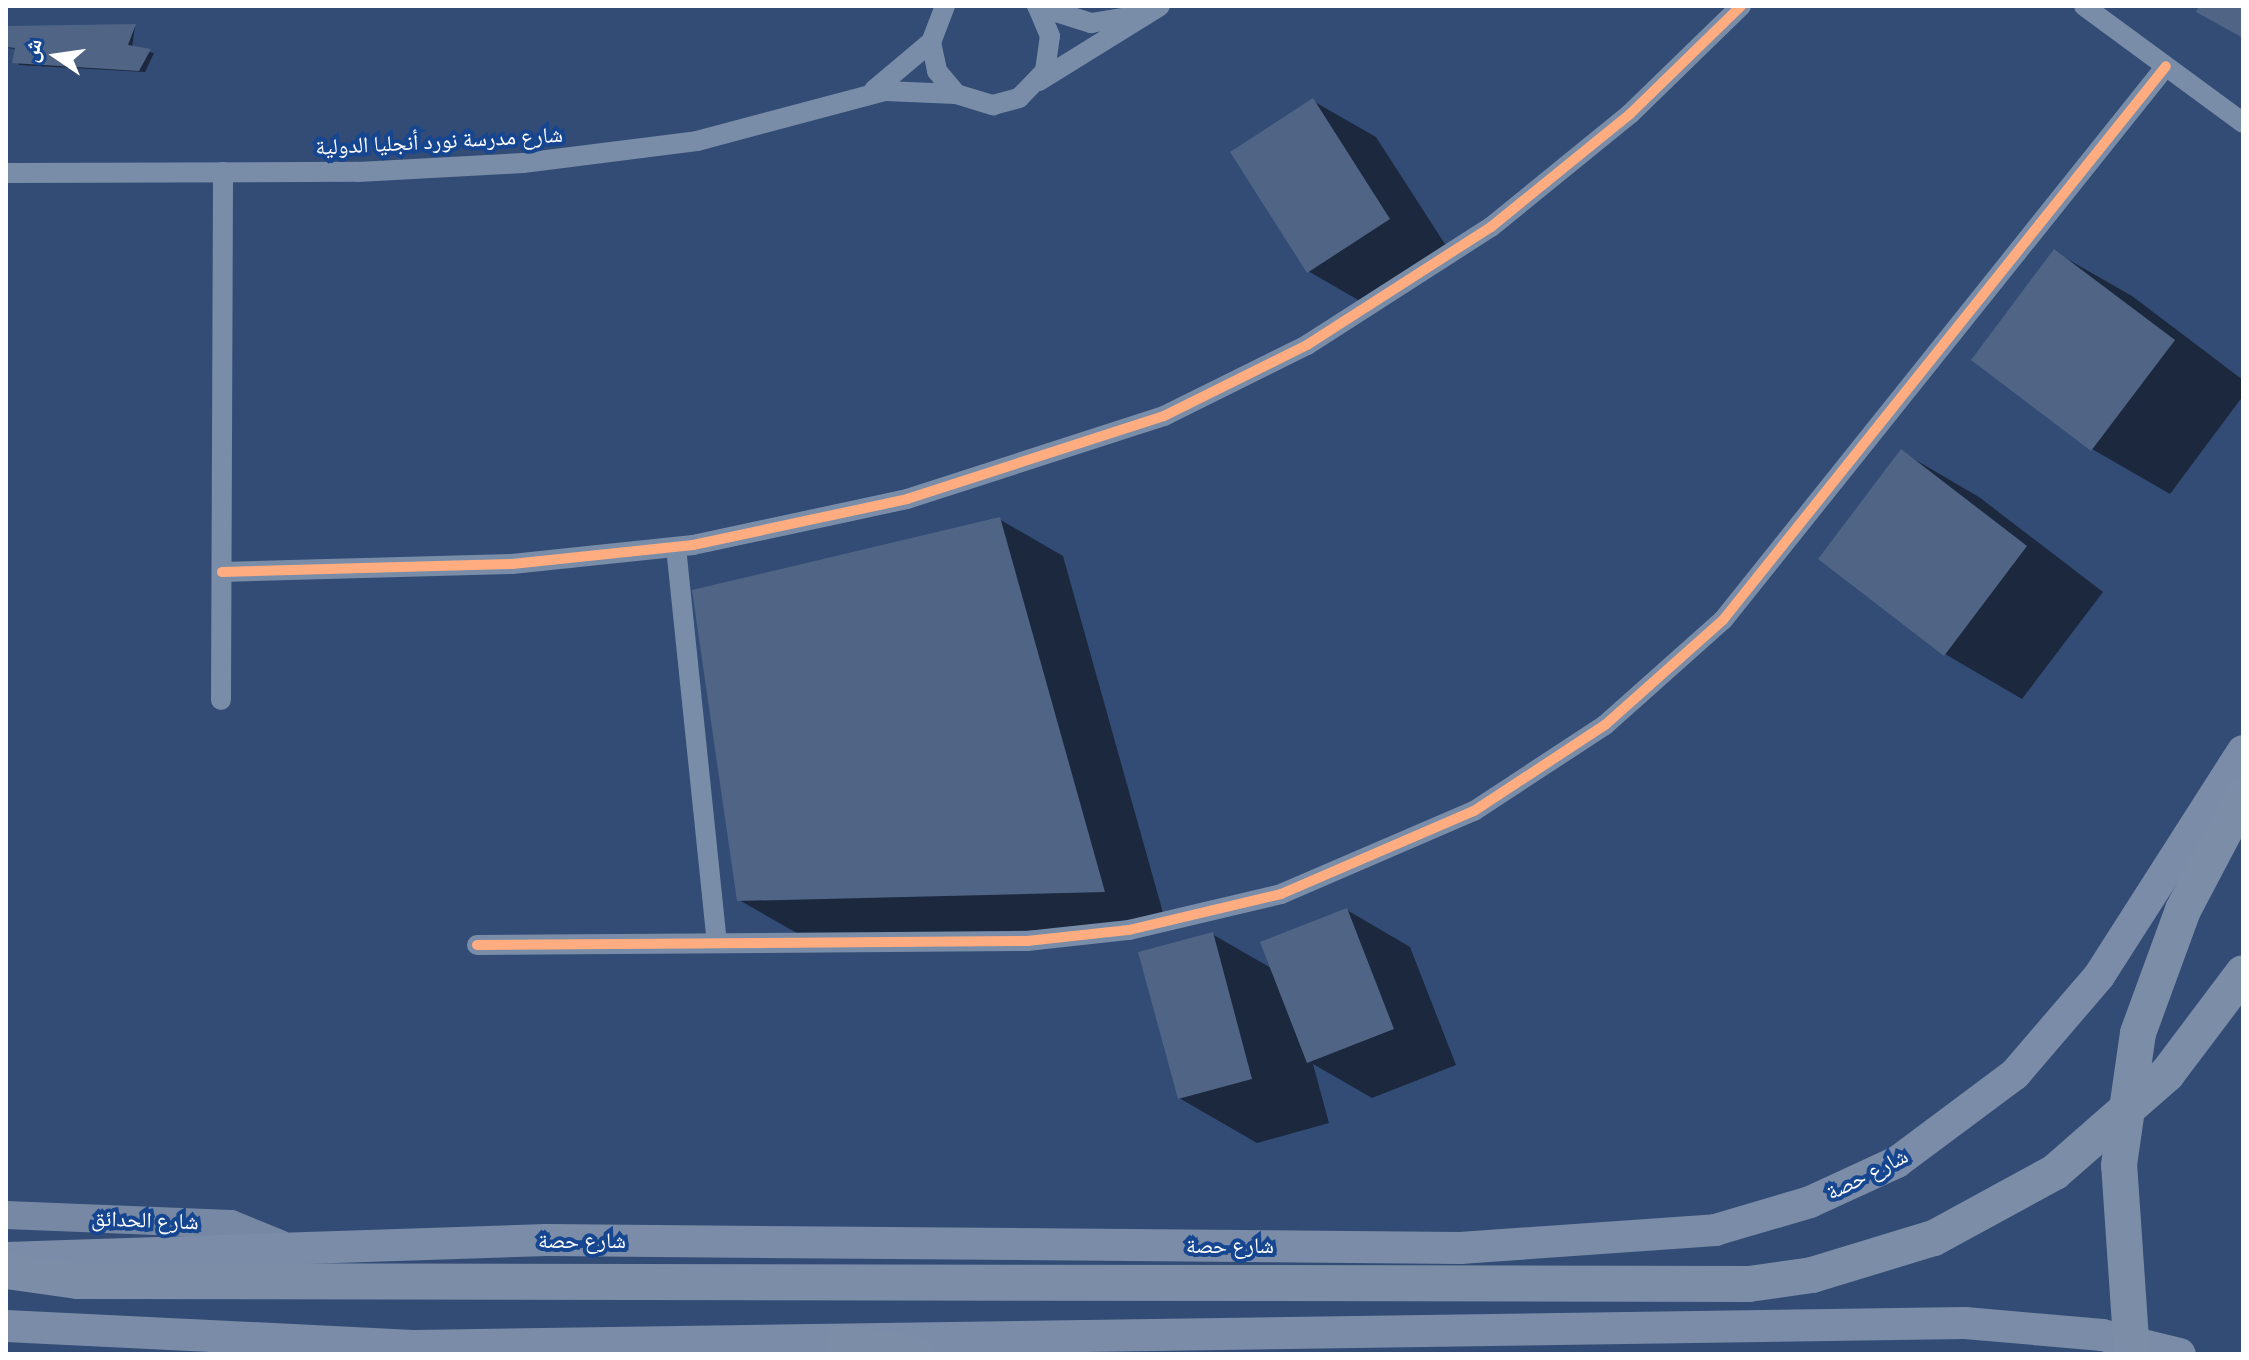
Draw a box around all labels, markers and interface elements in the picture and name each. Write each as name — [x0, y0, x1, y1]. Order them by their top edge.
north arrow — [16, 16, 96, 96]
text: ش — [16, 36, 48, 65]
street label: شارع مدرسة نورد أنجليا الدولية — [315, 121, 563, 161]
street label: شارع حصة — [1822, 1142, 1912, 1206]
street label: شارع الحدائق — [91, 1205, 199, 1235]
street label: شارع حصة — [538, 1228, 626, 1254]
street label: شارع حصة — [1186, 1233, 1274, 1259]

